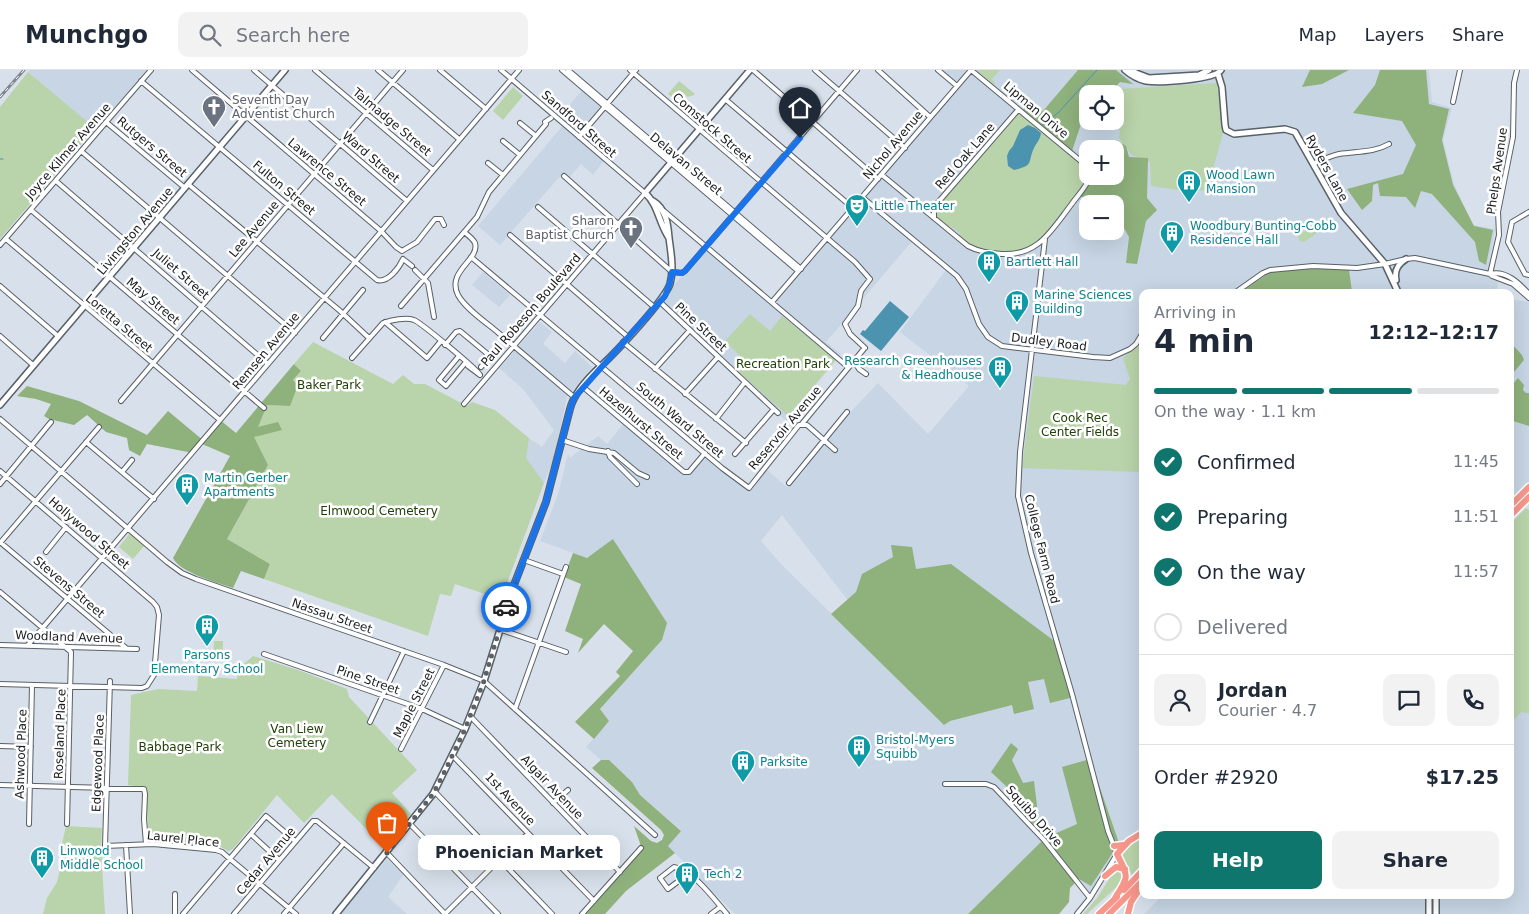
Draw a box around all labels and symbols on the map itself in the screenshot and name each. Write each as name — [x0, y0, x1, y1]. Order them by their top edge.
street label: Lipman Drive — [1001, 79, 1071, 141]
street label: Talmadge Street — [349, 85, 434, 159]
pin — [779, 87, 821, 138]
street label: Sandford Street — [539, 88, 619, 160]
street label: Comstock Street — [670, 90, 754, 166]
place label: Seventh Day Adventist Church — [232, 93, 335, 121]
church icon: Seventh Day Adventist Church — [201, 94, 227, 128]
street label: Joyce Kilmer Avenue — [22, 100, 114, 203]
street label: Nichol Avenue — [860, 108, 926, 182]
street label: Rutgers Street — [114, 114, 190, 180]
street label: Red Oak Lane — [932, 120, 998, 192]
street label: Phelps Avenue — [1484, 127, 1510, 215]
street label: Ward Street — [340, 128, 403, 186]
street label: Delavan Street — [647, 130, 725, 198]
street label: Ryders Lane — [1303, 132, 1351, 204]
street label: Lawrence Street — [285, 135, 369, 209]
street label: Fulton Street — [250, 158, 318, 218]
place label: Wood Lawn Mansion — [1206, 168, 1275, 196]
building icon: Wood Lawn Mansion — [1176, 169, 1202, 203]
street label: Livingston Avenue — [94, 184, 176, 278]
theatre icon: Little Theater — [844, 193, 870, 227]
street label: Lee Avenue — [226, 198, 282, 260]
place label: Little Theater — [874, 199, 955, 213]
place label: Sharon Baptist Church — [526, 214, 614, 242]
church icon: Sharon Baptist Church — [618, 215, 644, 249]
place label: Woodbury Bunting-Cobb Residence Hall — [1190, 219, 1337, 247]
building icon: Woodbury Bunting-Cobb Residence Hall — [1159, 220, 1185, 254]
street label: Juliet Street — [149, 245, 212, 302]
building icon: Bartlett Hall — [976, 249, 1002, 283]
street label: Paul Robeson Boulevard — [478, 251, 584, 369]
place label: Bartlett Hall — [1006, 255, 1078, 269]
street label: May Street — [124, 275, 183, 327]
place label: Marine Sciences Building — [1034, 288, 1132, 316]
building icon: Marine Sciences Building — [1004, 289, 1030, 323]
street label: Loretta Street — [83, 291, 155, 355]
street label: Pine Street — [672, 300, 730, 355]
street label: Remsen Avenue — [230, 310, 302, 392]
street label: Dudley Road — [1010, 330, 1088, 354]
place label: Research Greenhouses & Headhouse — [844, 354, 982, 382]
building icon: Research Greenhouses & Headhouse — [987, 355, 1013, 389]
park label: Recreation Park — [736, 357, 830, 371]
park label: Baker Park — [297, 378, 361, 392]
street label: South Ward Street — [633, 379, 727, 461]
street label: Reservoir Avenue — [746, 383, 824, 473]
street label: Hazelhurst Street — [596, 384, 686, 462]
park label: Cook Rec Center Fields — [1041, 411, 1119, 439]
place label: Martin Gerber Apartments — [204, 471, 288, 499]
building icon: Martin Gerber Apartments — [174, 472, 200, 506]
street label: College Farm Road — [1022, 493, 1062, 605]
street label: Hollywood Street — [46, 494, 133, 572]
park label: Elmwood Cemetery — [320, 504, 438, 518]
street label: Stevens Street — [31, 553, 108, 621]
courier — [481, 582, 531, 632]
street label: Nassau Street — [290, 596, 374, 636]
building icon: Parsons Elementary School — [194, 613, 220, 647]
street label: Woodland Avenue — [15, 628, 123, 646]
place label: Parsons Elementary School — [151, 648, 263, 676]
street label: Pine Street — [335, 663, 402, 697]
street label: Maple Street — [390, 666, 438, 740]
street label: Roseland Place — [51, 689, 69, 779]
street label: Ashwood Place — [12, 709, 30, 799]
street label: Edgewood Place — [89, 714, 107, 812]
park label: Van Liew Cemetery — [268, 722, 326, 750]
place label: Bristol-Myers Squibb — [876, 733, 955, 761]
building icon: Bristol-Myers Squibb — [846, 734, 872, 768]
park label: Babbage Park — [139, 740, 222, 754]
building icon: Parksite — [730, 749, 756, 783]
street label: Algair Avenue — [518, 752, 586, 822]
place label: Parksite — [760, 755, 808, 769]
street label: 1st Avenue — [482, 770, 538, 828]
street label: Squibb Drive — [1003, 783, 1065, 849]
pin — [366, 802, 408, 853]
street label: Cedar Avenue — [234, 824, 298, 898]
street label: Laurel Place — [146, 828, 220, 850]
callout: Phoenician Market — [417, 836, 620, 870]
place label: Linwood Middle School — [60, 844, 143, 872]
building icon: Linwood Middle School — [29, 845, 55, 879]
building icon: Tech 2 — [674, 861, 700, 895]
place label: Tech 2 — [703, 867, 742, 881]

